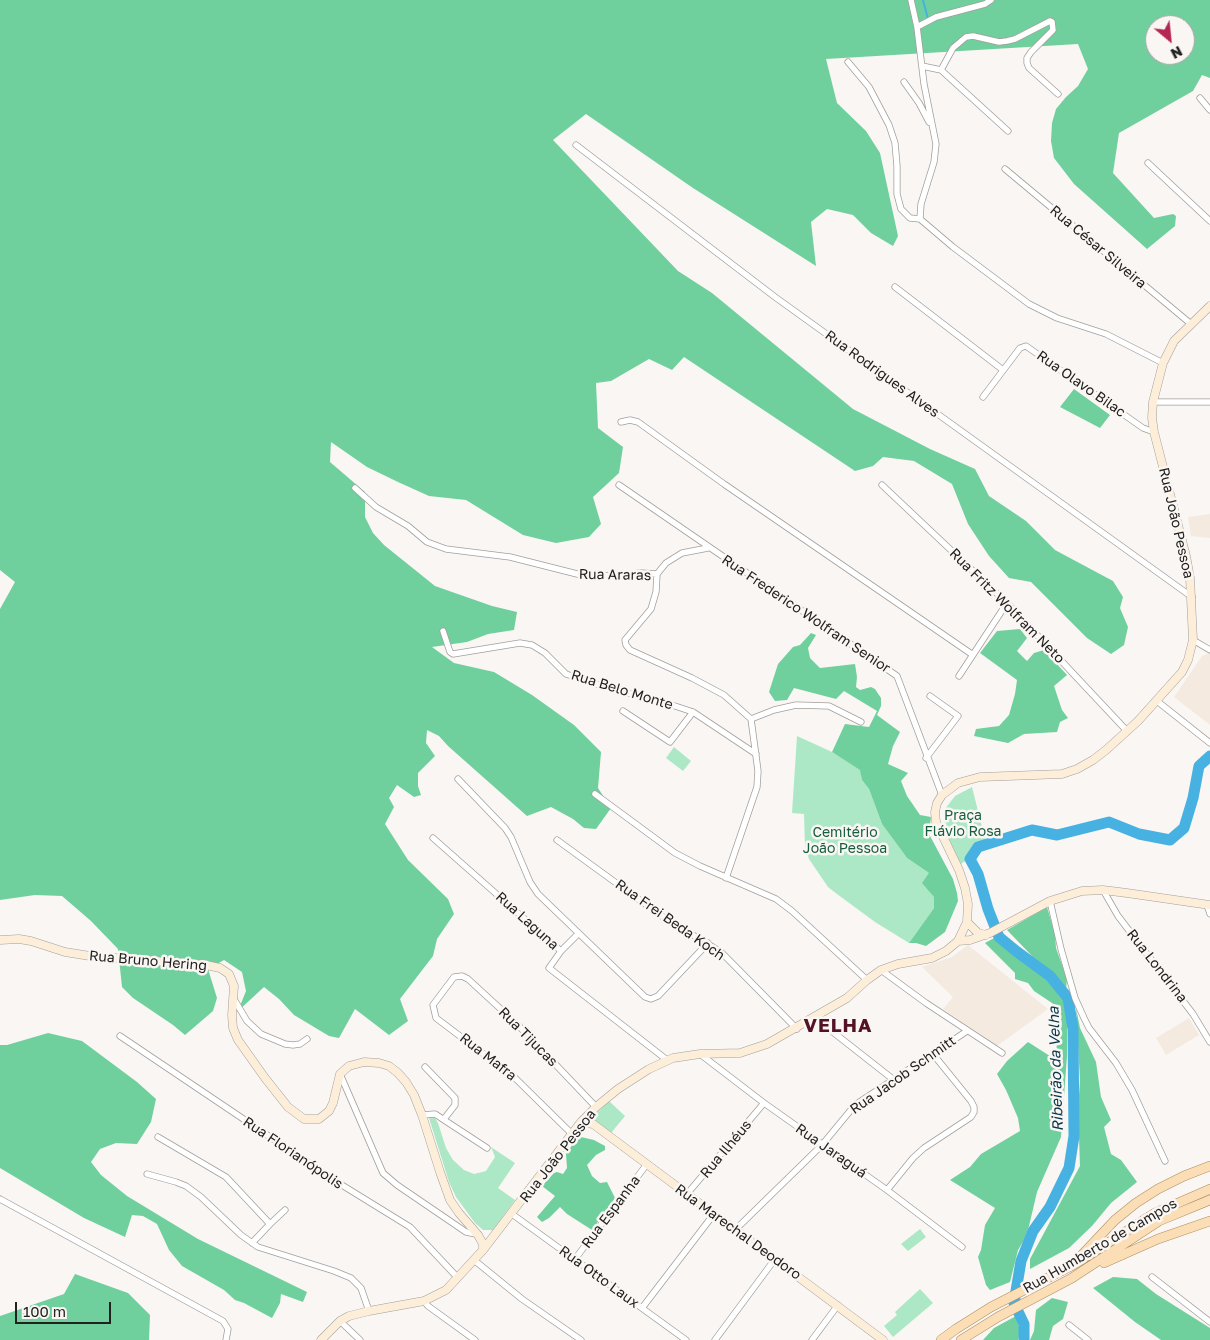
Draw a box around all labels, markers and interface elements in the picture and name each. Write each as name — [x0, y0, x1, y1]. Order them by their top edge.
north arrow — [1145, 15, 1195, 65]
text: N — [1168, 43, 1186, 63]
street label: Rua César Silveira — [1046, 202, 1150, 292]
street label: Rua Rodrigues Alves — [822, 327, 942, 421]
street label: Rua Olavo Bilac — [1034, 347, 1128, 421]
street label: Rua João Pessoa — [1155, 466, 1197, 580]
street label: Rua Fritz Wolfram Neto — [946, 545, 1068, 667]
street label: Rua Frederico Wolfram Senior — [719, 551, 893, 677]
street label: Rua Araras — [579, 566, 651, 584]
street label: Rua Belo Monte — [569, 667, 675, 713]
park label: Praça Flávio Rosa — [924, 808, 1002, 840]
park label: Cemitério João Pessoa — [803, 825, 887, 858]
street label: Rua Frei Beda Koch — [612, 876, 728, 964]
street label: Rua Laguna — [492, 888, 562, 954]
street label: Rua Londrina — [1123, 926, 1191, 1006]
street label: Rua Bruno Hering — [88, 947, 208, 975]
street label: Rua Tijucas — [495, 1004, 561, 1070]
water label: Ribeirão da Velha — [1045, 1006, 1067, 1132]
district label: VELHA — [803, 1015, 873, 1037]
street label: Rua Mafra — [456, 1030, 520, 1084]
street label: Rua Jacob Schmitt — [847, 1032, 959, 1118]
street label: Rua João Pessoa — [516, 1106, 600, 1206]
street label: Rua Florianópolis — [240, 1113, 346, 1193]
street label: Rua Ilhéus — [697, 1117, 755, 1181]
street label: Rua Jaraguá — [792, 1120, 870, 1182]
street label: Rua Espanha — [578, 1172, 644, 1252]
street label: Rua Marechal Deodoro — [672, 1181, 804, 1283]
street label: Rua Humberto de Campos — [1020, 1195, 1180, 1297]
street label: Rua Otto Laux — [556, 1242, 642, 1312]
scale bar — [18, 1292, 114, 1324]
text: 100 m — [23, 1302, 66, 1320]

